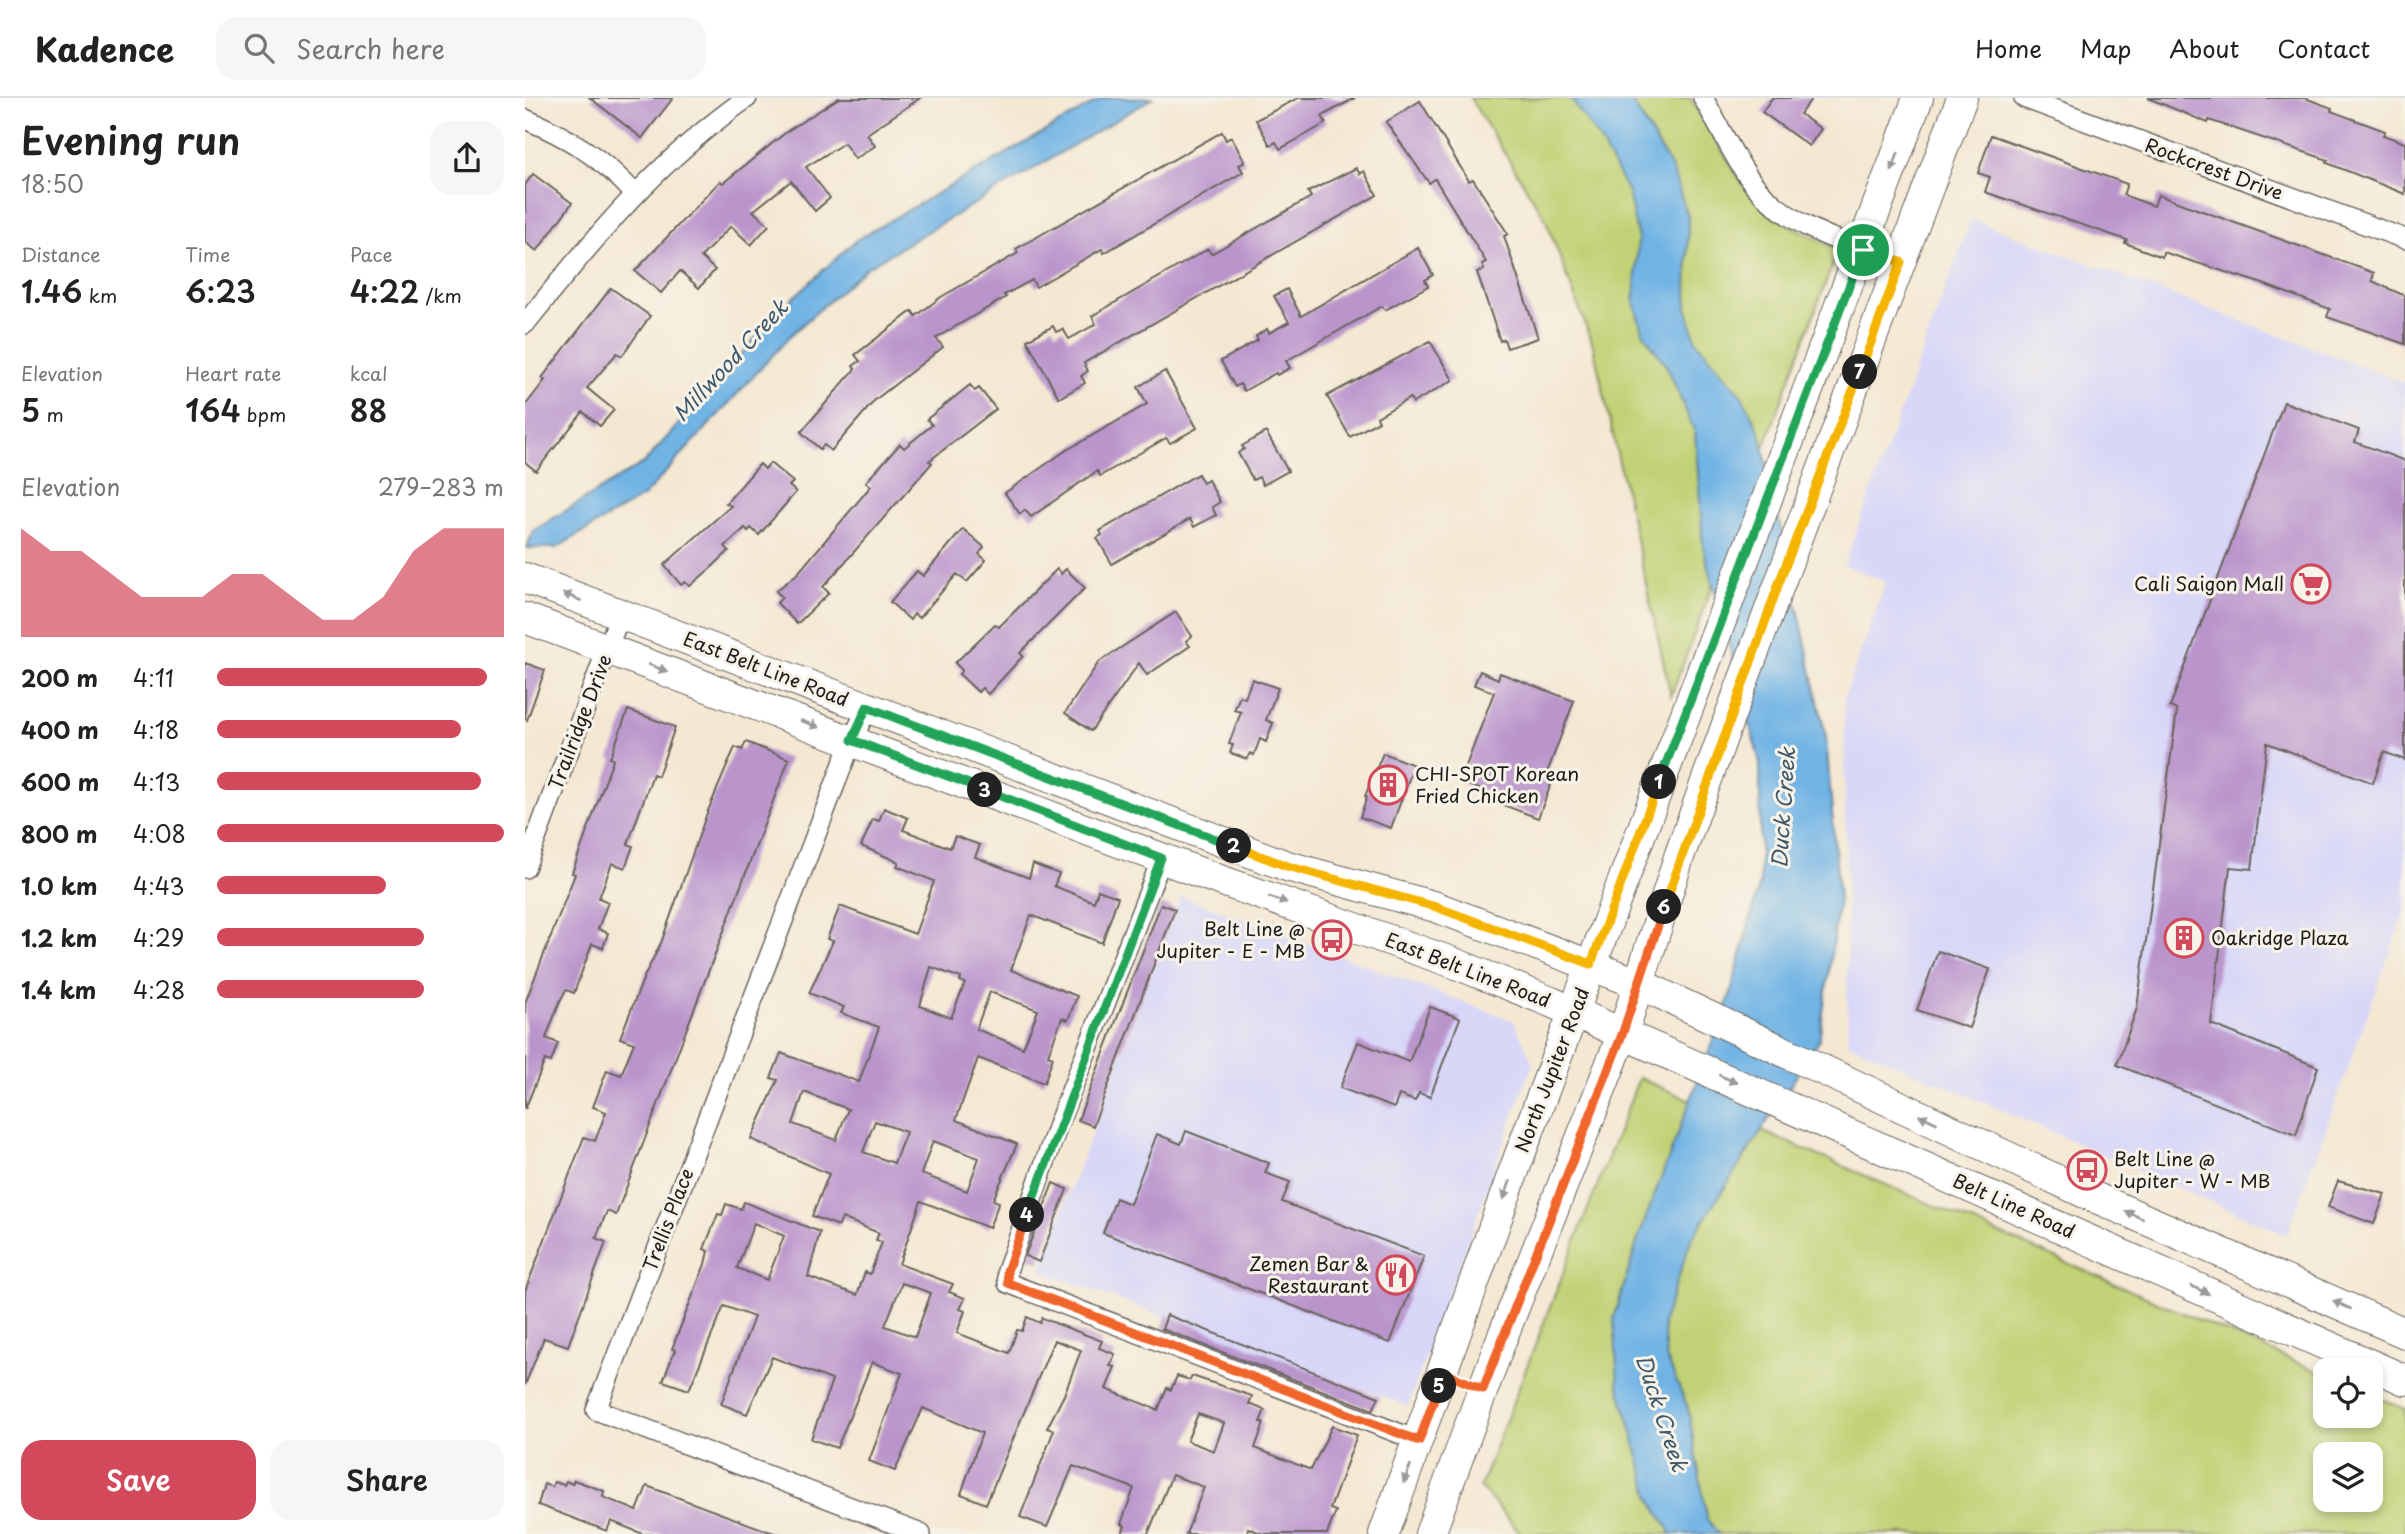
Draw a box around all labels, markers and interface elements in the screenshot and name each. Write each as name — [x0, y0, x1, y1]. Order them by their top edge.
search box — [216, 17, 706, 80]
text: Kadence — [35, 23, 174, 73]
icon: search — [240, 29, 278, 67]
text: Search here — [296, 29, 445, 68]
text: Home — [1975, 30, 2042, 66]
text: Map — [2080, 30, 2131, 66]
text: About — [2169, 30, 2239, 66]
text: Contact — [2277, 30, 2370, 66]
text: Evening run — [21, 111, 240, 168]
button: share — [430, 121, 504, 195]
street label: Rockcrest Drive — [2141, 130, 2287, 206]
one-way arrow — [1889, 152, 1900, 173]
text: 18:50 — [21, 166, 84, 201]
pin — [1833, 220, 1893, 280]
icon: arrive — [1844, 231, 1882, 269]
text: Distance — [21, 240, 101, 268]
text: Time — [185, 240, 230, 268]
text: Pace — [350, 240, 393, 268]
text: 1.46 — [21, 268, 82, 313]
text: 6:23 — [185, 268, 256, 313]
text: 4:22 — [350, 268, 419, 313]
text: km — [82, 281, 117, 309]
text: /km — [419, 281, 462, 309]
water label: Millwood Creek — [664, 291, 795, 428]
pin: 7 — [1843, 354, 1877, 390]
text: 7 — [1854, 357, 1865, 385]
text: Elevation — [21, 359, 103, 387]
text: Heart rate — [185, 359, 281, 387]
text: kcal — [350, 359, 388, 387]
text: 5 — [21, 387, 40, 432]
text: 164 — [185, 387, 241, 432]
text: 88 — [350, 387, 387, 432]
text: m — [40, 400, 64, 428]
text: bpm — [241, 400, 286, 428]
text: Elevation — [21, 469, 120, 504]
text: 279–283 m — [378, 469, 504, 504]
supermarket icon: Cali Saigon Mall — [2290, 563, 2332, 605]
place label: Cali Saigon Mall — [2134, 569, 2284, 597]
one-way arrow — [562, 591, 583, 602]
street label: East Belt Line Road — [680, 624, 853, 712]
street label: Trailridge Drive — [540, 650, 618, 793]
text: 200 m — [21, 660, 98, 695]
text: 4:11 — [133, 660, 174, 695]
one-way arrow — [647, 662, 668, 673]
text: 400 m — [21, 712, 99, 747]
text: 4:18 — [133, 712, 179, 747]
one-way arrow — [799, 719, 820, 730]
water label: Duck Creek — [1762, 745, 1802, 870]
place label: CHI-SPOT Korean Fried Chicken — [1415, 759, 1579, 809]
text: 600 m — [21, 764, 99, 799]
text: 4:13 — [133, 764, 180, 799]
building icon: CHI-SPOT Korean Fried Chicken — [1367, 764, 1409, 806]
pin: 1 — [1641, 764, 1677, 800]
text: 1 — [1654, 767, 1663, 795]
pin: 3 — [967, 772, 1002, 808]
text: 3 — [978, 775, 991, 803]
text: 800 m — [21, 816, 98, 851]
text: 4:08 — [133, 816, 186, 851]
pin: 2 — [1217, 828, 1251, 864]
text: 2 — [1227, 831, 1240, 859]
text: 1.0 km — [21, 868, 98, 903]
text: 4:43 — [133, 868, 185, 903]
pin: 6 — [1647, 890, 1681, 924]
text: 6 — [1657, 892, 1670, 920]
one-way arrow — [1268, 895, 1289, 906]
place label: Belt Line @ Jupiter - E - MB — [1156, 914, 1305, 964]
building icon: Oakridge Plaza — [2163, 917, 2205, 959]
bus stop icon: Belt Line @ Jupiter - E - MB — [1311, 919, 1353, 961]
text: 1.2 km — [21, 920, 97, 955]
text: 4:29 — [133, 920, 184, 955]
place label: Oakridge Plaza — [2211, 923, 2349, 951]
street label: East Belt Line Road — [1382, 925, 1555, 1013]
text: 1.4 km — [21, 972, 96, 1007]
text: 4:28 — [133, 972, 185, 1007]
street label: North Jupiter Road — [1507, 983, 1595, 1156]
one-way arrow — [1717, 1074, 1738, 1085]
one-way arrow — [1917, 1113, 1938, 1124]
place label: Belt Line @ Jupiter - W - MB — [2114, 1144, 2270, 1194]
bus stop icon: Belt Line @ Jupiter - W - MB — [2066, 1149, 2108, 1191]
street label: Trellis Place — [635, 1164, 699, 1275]
street label: Belt Line Road — [1949, 1166, 2080, 1244]
one-way arrow — [1501, 1179, 1512, 1200]
pin: 4 — [1009, 1198, 1045, 1232]
text: 4 — [1020, 1200, 1033, 1228]
one-way arrow — [2123, 1209, 2144, 1220]
place label: Zemen Bar & Restaurant — [1249, 1249, 1369, 1299]
restaurant icon: Zemen Bar & Restaurant — [1375, 1254, 1417, 1296]
one-way arrow — [2190, 1284, 2211, 1295]
one-way arrow — [2332, 1299, 2353, 1310]
water label: Duck Creek — [1629, 1350, 1697, 1476]
map controls — [2313, 1358, 2383, 1512]
button: locate — [2313, 1358, 2383, 1428]
pin: 5 — [1422, 1368, 1457, 1404]
text: 5 — [1432, 1371, 1445, 1399]
button: Save — [21, 1440, 256, 1520]
button: Share — [270, 1440, 504, 1520]
button: layers — [2313, 1442, 2383, 1512]
one-way arrow — [1401, 1463, 1412, 1484]

